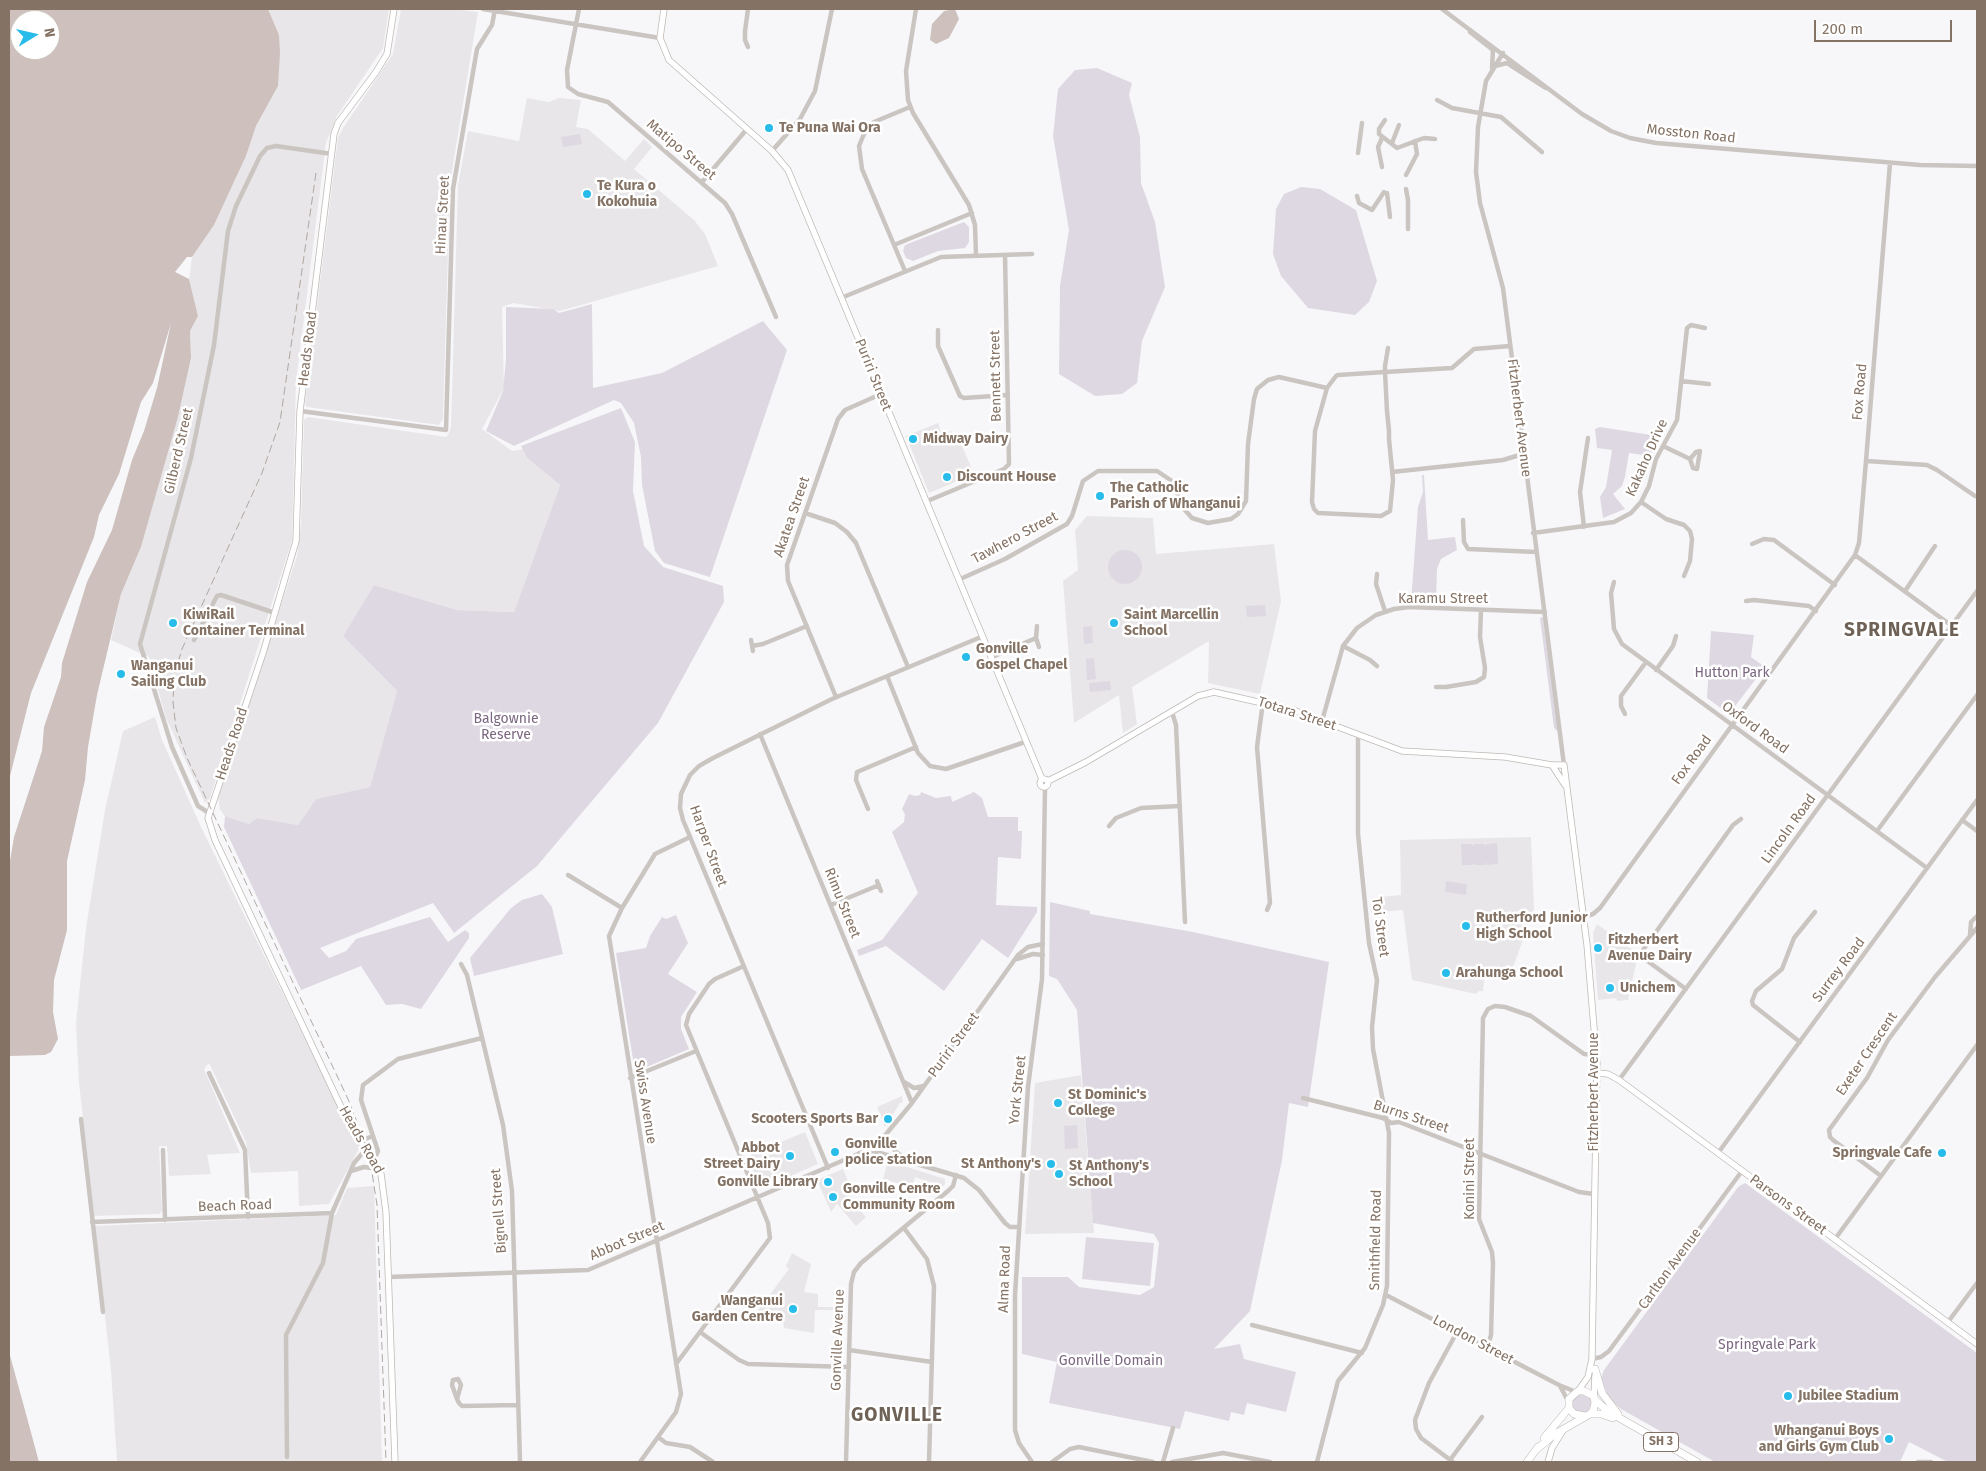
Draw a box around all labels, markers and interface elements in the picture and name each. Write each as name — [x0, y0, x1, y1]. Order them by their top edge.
north arrow — [10, 10, 60, 60]
scale bar — [1816, 10, 1954, 42]
text: 200 m — [1822, 20, 1863, 38]
text: N — [40, 27, 58, 39]
street label: Matipo Street — [643, 116, 719, 184]
place label: Te Puna Wai Ora — [779, 120, 881, 136]
street label: Mosston Road — [1646, 121, 1736, 147]
marker: Te Puna Wai Ora — [763, 122, 775, 134]
street label: Hinau Street — [433, 175, 453, 255]
place label: Te Kura o Kokohuia — [597, 178, 657, 210]
marker: Te Kura o Kokohuia — [581, 188, 593, 200]
street label: Heads Road — [295, 310, 321, 388]
street label: Bennett Street — [987, 330, 1005, 422]
street label: Puriri Street — [851, 336, 895, 414]
street label: Fitzherbert Avenue — [1503, 358, 1535, 478]
street label: Fox Road — [1849, 363, 1871, 421]
street label: Gilberd Street — [161, 406, 197, 496]
street label: Kakaho Drive — [1622, 417, 1672, 499]
place label: Midway Dairy — [923, 431, 1008, 447]
marker: Midway Dairy — [907, 433, 919, 445]
place label: Discount House — [957, 469, 1056, 485]
marker: Discount House — [941, 471, 953, 483]
street label: Akatea Street — [770, 474, 814, 560]
place label: The Catholic Parish of Whanganui — [1110, 480, 1240, 512]
marker: The Catholic Parish of Whanganui — [1094, 490, 1106, 502]
street label: Tawhero Street — [969, 508, 1061, 568]
street label: Karamu Street — [1398, 591, 1488, 607]
place label: KiwiRail Container Terminal — [183, 607, 304, 640]
place label: Saint Marcellin School — [1124, 607, 1219, 640]
marker: KiwiRail Container Terminal — [167, 617, 179, 629]
marker: Saint Marcellin School — [1108, 617, 1120, 629]
district label: SPRINGVALE — [1843, 620, 1961, 642]
place label: Gonville Gospel Chapel — [976, 641, 1067, 674]
marker: Gonville Gospel Chapel — [960, 651, 972, 663]
place label: Wanganui Sailing Club — [131, 658, 206, 690]
park label: Hutton Park — [1694, 665, 1770, 681]
marker: Wanganui Sailing Club — [115, 668, 127, 680]
street label: Totara Street — [1256, 693, 1338, 735]
street label: Oxford Road — [1718, 698, 1792, 758]
street label: Heads Road — [212, 705, 252, 783]
park label: Balgownie Reserve — [473, 711, 539, 744]
street label: Fox Road — [1668, 732, 1716, 788]
street label: Lincoln Road — [1758, 791, 1820, 867]
street label: Harper Street — [685, 803, 731, 889]
street label: Rimu Street — [820, 865, 864, 941]
street label: Toi Street — [1367, 896, 1393, 958]
place label: Rutherford Junior High School — [1476, 910, 1588, 942]
marker: Rutherford Junior High School — [1460, 920, 1472, 932]
place label: Fitzherbert Avenue Dairy — [1608, 932, 1692, 964]
street label: Surrey Road — [1809, 934, 1869, 1006]
marker: Fitzherbert Avenue Dairy — [1592, 942, 1604, 954]
place label: Arahunga School — [1456, 965, 1563, 981]
marker: Arahunga School — [1440, 967, 1452, 979]
place label: Unichem — [1620, 980, 1675, 996]
marker: Unichem — [1604, 982, 1616, 994]
street label: Puriri Street — [925, 1009, 983, 1081]
street label: Exeter Crescent — [1833, 1009, 1901, 1099]
street label: Fitzherbert Avenue — [1586, 1032, 1602, 1152]
street label: York Street — [1006, 1055, 1030, 1125]
street label: Swiss Avenue — [630, 1059, 660, 1145]
place label: St Dominic's College — [1068, 1087, 1146, 1120]
marker: St Dominic's College — [1052, 1097, 1064, 1109]
street label: Burns Street — [1371, 1097, 1451, 1137]
street label: Heads Road — [335, 1103, 387, 1177]
place label: Scooters Sports Bar — [751, 1111, 878, 1127]
marker: Scooters Sports Bar — [882, 1113, 894, 1125]
place label: Gonville police station — [845, 1136, 932, 1168]
street label: Konini Street — [1462, 1138, 1478, 1220]
place label: Abbot Street Dairy — [704, 1140, 780, 1172]
place label: Springvale Cafe — [1833, 1145, 1932, 1161]
marker: Gonville police station — [829, 1146, 841, 1158]
marker: Springvale Cafe — [1936, 1147, 1948, 1159]
marker: Abbot Street Dairy — [784, 1150, 796, 1162]
place label: St Anthony's — [961, 1156, 1041, 1172]
marker: St Anthony's — [1045, 1158, 1057, 1170]
place label: St Anthony's School — [1069, 1158, 1149, 1190]
street label: Bignell Street — [488, 1168, 510, 1254]
marker: St Anthony's School — [1053, 1168, 1065, 1180]
street label: Parsons Street — [1746, 1171, 1830, 1239]
place label: Gonville Library — [717, 1174, 818, 1190]
marker: Gonville Library — [822, 1176, 834, 1188]
place label: Gonville Centre Community Room — [843, 1181, 955, 1214]
street label: Smithfield Road — [1367, 1189, 1385, 1291]
marker: Gonville Centre Community Room — [827, 1191, 839, 1203]
street label: Beach Road — [197, 1196, 273, 1216]
street label: Abbot Street — [587, 1218, 667, 1264]
street label: Carlton Avenue — [1635, 1225, 1705, 1313]
street label: Alma Road — [995, 1245, 1015, 1313]
street label: Gonville Avenue — [828, 1289, 848, 1391]
place label: Wanganui Garden Centre — [692, 1293, 783, 1325]
marker: Wanganui Garden Centre — [787, 1303, 799, 1315]
street label: London Street — [1430, 1312, 1516, 1368]
park label: Springvale Park — [1718, 1337, 1816, 1353]
park label: Gonville Domain — [1059, 1353, 1163, 1369]
place label: Jubilee Stadium — [1798, 1388, 1899, 1404]
marker: Jubilee Stadium — [1782, 1390, 1794, 1402]
district label: GONVILLE — [850, 1405, 944, 1427]
place label: Whanganui Boys and Girls Gym Club — [1759, 1423, 1879, 1455]
road number: SH 3 — [1644, 1432, 1678, 1451]
marker: Whanganui Boys and Girls Gym Club — [1883, 1433, 1895, 1445]

